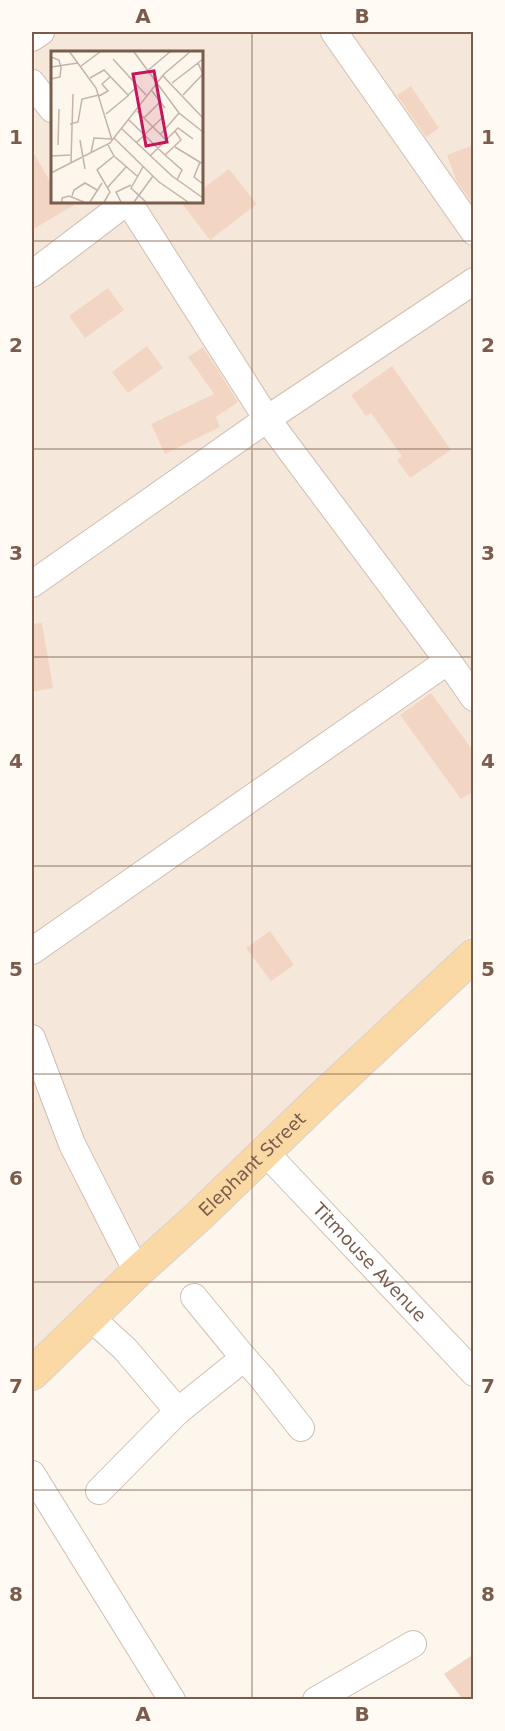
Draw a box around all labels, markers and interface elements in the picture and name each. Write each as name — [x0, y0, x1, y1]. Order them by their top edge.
text: A — [135, 4, 151, 28]
text: B — [354, 4, 370, 28]
inset map — [51, 51, 202, 202]
text: 1 — [9, 125, 23, 149]
text: 1 — [481, 125, 495, 149]
text: 2 — [9, 333, 23, 357]
text: 2 — [481, 333, 495, 357]
text: 3 — [9, 541, 23, 565]
text: 3 — [481, 541, 495, 565]
text: 4 — [9, 749, 23, 773]
text: 4 — [481, 749, 495, 773]
text: 5 — [9, 957, 23, 981]
text: 5 — [481, 957, 495, 981]
street label: Elephant Street — [194, 1108, 310, 1220]
text: 6 — [9, 1166, 23, 1190]
text: 6 — [481, 1166, 495, 1190]
street label: Titmouse Avenue — [308, 1198, 431, 1326]
text: 7 — [9, 1374, 23, 1398]
text: 7 — [481, 1374, 495, 1398]
text: 8 — [9, 1582, 23, 1606]
text: 8 — [481, 1582, 495, 1606]
text: A — [135, 1702, 151, 1726]
text: B — [354, 1702, 370, 1726]

